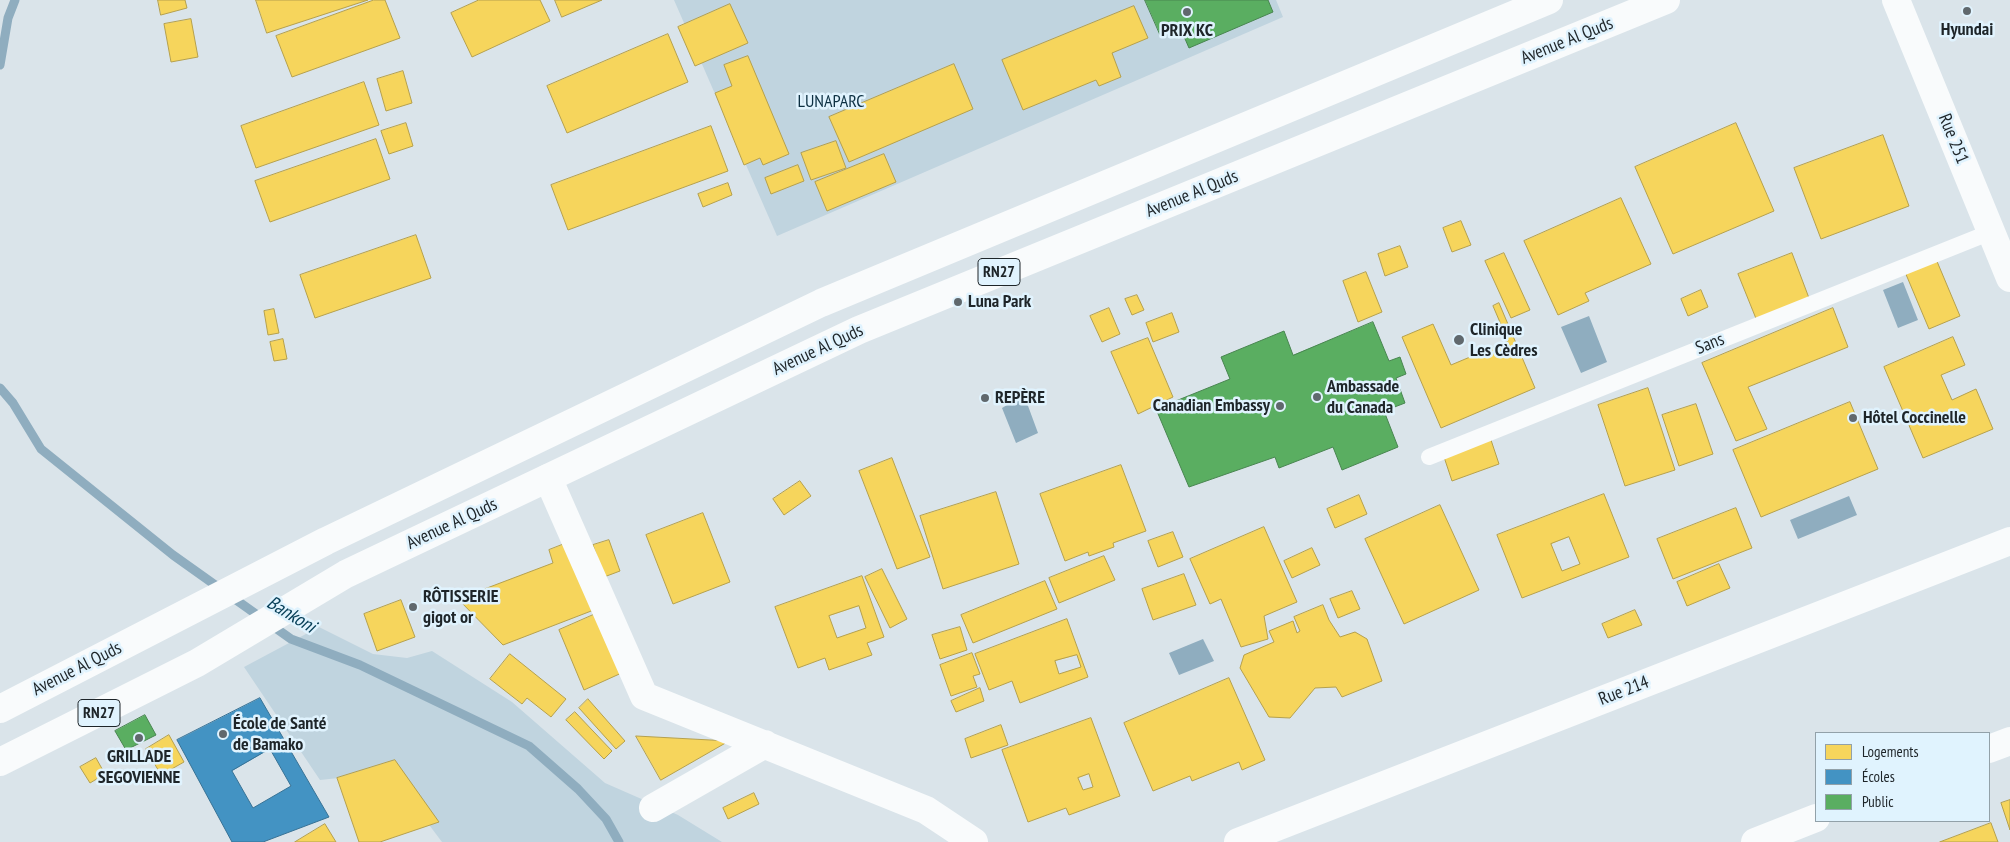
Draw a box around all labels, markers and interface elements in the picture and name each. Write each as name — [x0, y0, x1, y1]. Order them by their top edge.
marker: Hyundai — [1961, 5, 1973, 17]
marker: PRIX KC — [1181, 6, 1193, 18]
street label: Avenue Al Quds — [1518, 13, 1616, 69]
place label: Hyundai — [1941, 19, 1993, 41]
place label: PRIX KC — [1161, 20, 1213, 42]
park label: LUNAPARC — [797, 91, 865, 113]
street label: Rue 251 — [1933, 111, 1973, 167]
street label: Avenue Al Quds — [1143, 166, 1241, 222]
road number: RN27 — [978, 258, 1020, 286]
place label: Luna Park — [968, 291, 1031, 313]
marker: Luna Park — [952, 296, 964, 308]
place label: Clinique Les Cèdres — [1470, 319, 1538, 362]
street label: Avenue Al Quds — [769, 320, 867, 380]
street label: Sans — [1693, 329, 1727, 359]
marker: Clinique Les Cèdres — [1452, 333, 1466, 347]
place label: Ambassade du Canada — [1327, 376, 1399, 418]
place label: REPÈRE — [995, 387, 1045, 409]
marker: Ambassade du Canada — [1311, 391, 1323, 403]
marker: REPÈRE — [979, 392, 991, 404]
place label: Canadian Embassy — [1153, 395, 1270, 417]
marker: Canadian Embassy — [1274, 400, 1286, 412]
place label: Hôtel Coccinelle — [1863, 407, 1966, 429]
marker: Hôtel Coccinelle — [1847, 412, 1859, 424]
street label: Avenue Al Quds — [403, 494, 501, 554]
place label: RÔTISSERIE gigot or — [423, 586, 498, 628]
water label: Bankoni — [263, 592, 319, 638]
marker: RÔTISSERIE gigot or — [407, 601, 419, 613]
street label: Avenue Al Quds — [29, 637, 125, 701]
street label: Rue 214 — [1596, 672, 1652, 710]
road number: RN27 — [78, 700, 120, 726]
place label: École de Santé de Bamako — [233, 713, 326, 756]
marker: École de Santé de Bamako — [217, 728, 229, 740]
marker: GRILLADE SEGOVIENNE — [133, 732, 145, 744]
legend — [1815, 732, 1990, 822]
text: Logements — [1862, 742, 1918, 761]
place label: GRILLADE SEGOVIENNE — [98, 746, 180, 789]
text: Écoles — [1862, 767, 1895, 786]
text: Public — [1862, 792, 1893, 811]

